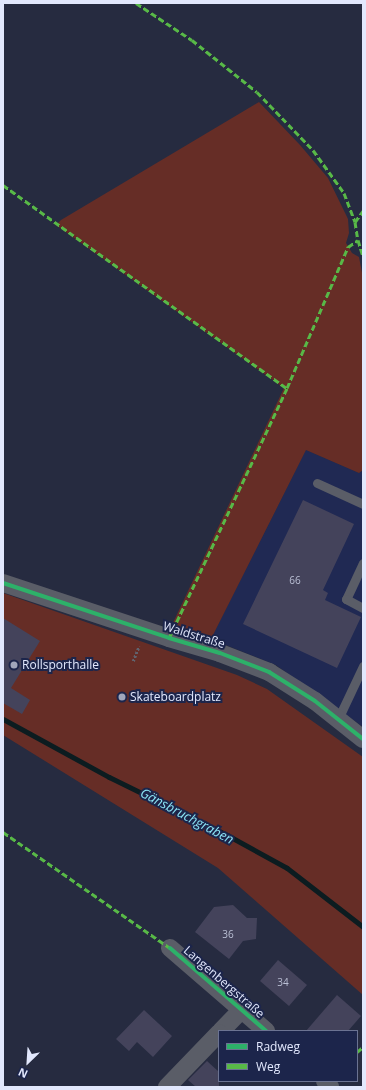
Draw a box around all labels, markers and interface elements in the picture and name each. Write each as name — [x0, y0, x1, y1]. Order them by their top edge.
house number: 66 — [289, 575, 301, 587]
street label: Waldstraße — [161, 619, 227, 651]
place label: Rollsporthalle — [22, 658, 99, 672]
marker: Rollsporthalle — [9, 660, 19, 670]
place label: Skateboardplatz — [130, 690, 221, 704]
marker: Skateboardplatz — [117, 692, 127, 702]
water label: Gänsbruchgraben — [138, 785, 236, 847]
house number: 36 — [222, 929, 234, 941]
street label: Langenbergstraße — [181, 943, 267, 1021]
house number: 34 — [277, 977, 289, 989]
legend — [218, 1030, 358, 1082]
text: Radweg — [256, 1038, 300, 1055]
north arrow — [8, 1042, 48, 1082]
text: Weg — [256, 1058, 280, 1075]
text: N — [15, 1065, 30, 1082]

